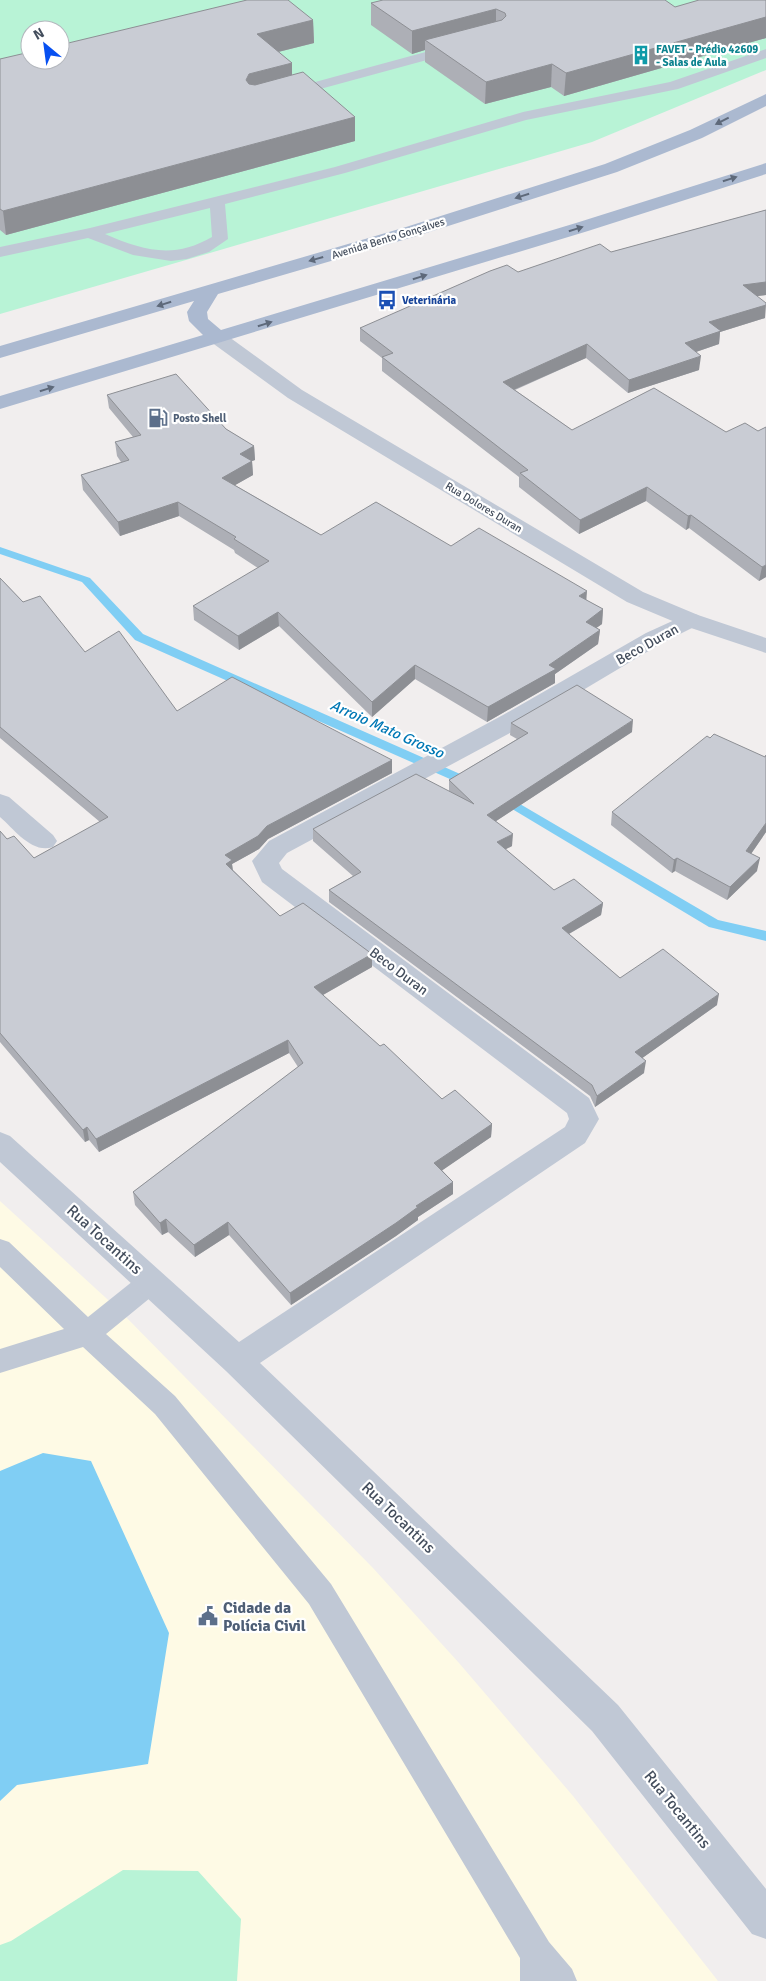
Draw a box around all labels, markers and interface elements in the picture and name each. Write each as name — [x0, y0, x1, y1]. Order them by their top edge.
north arrow — [20, 20, 70, 70]
text: N — [31, 24, 47, 44]
place label: FAVET - Prédio 42609 - Salas de Aula — [656, 43, 758, 69]
building icon: FAVET - Prédio 42609 - Salas de Aula — [630, 44, 652, 66]
one-way arrow — [715, 116, 730, 125]
one-way arrow — [723, 175, 738, 183]
one-way arrow — [514, 193, 529, 201]
street label: Avenida Bento Gonçalves — [330, 215, 446, 262]
one-way arrow — [568, 225, 583, 233]
one-way arrow — [309, 256, 324, 264]
one-way arrow — [413, 272, 428, 280]
bus stop icon: Veterinária — [376, 289, 398, 311]
place label: Veterinária — [402, 294, 456, 307]
one-way arrow — [156, 301, 171, 309]
one-way arrow — [257, 319, 272, 327]
one-way arrow — [39, 385, 54, 393]
fuel station icon: Posto Shell — [147, 407, 169, 429]
place label: Posto Shell — [173, 412, 227, 425]
street label: Rua Dolores Duran — [443, 479, 525, 535]
street label: Beco Duran — [613, 620, 681, 669]
water label: Arroio Mato Grosso — [327, 696, 448, 763]
street label: Beco Duran — [366, 944, 431, 999]
street label: Rua Tocantins — [62, 1201, 146, 1279]
street label: Rua Tocantins — [357, 1478, 439, 1558]
place label: Cidade da Polícia Civil — [223, 1598, 306, 1636]
public building icon: Cidade da Polícia Civil — [197, 1605, 219, 1627]
street label: Rua Tocantins — [640, 1767, 715, 1853]

